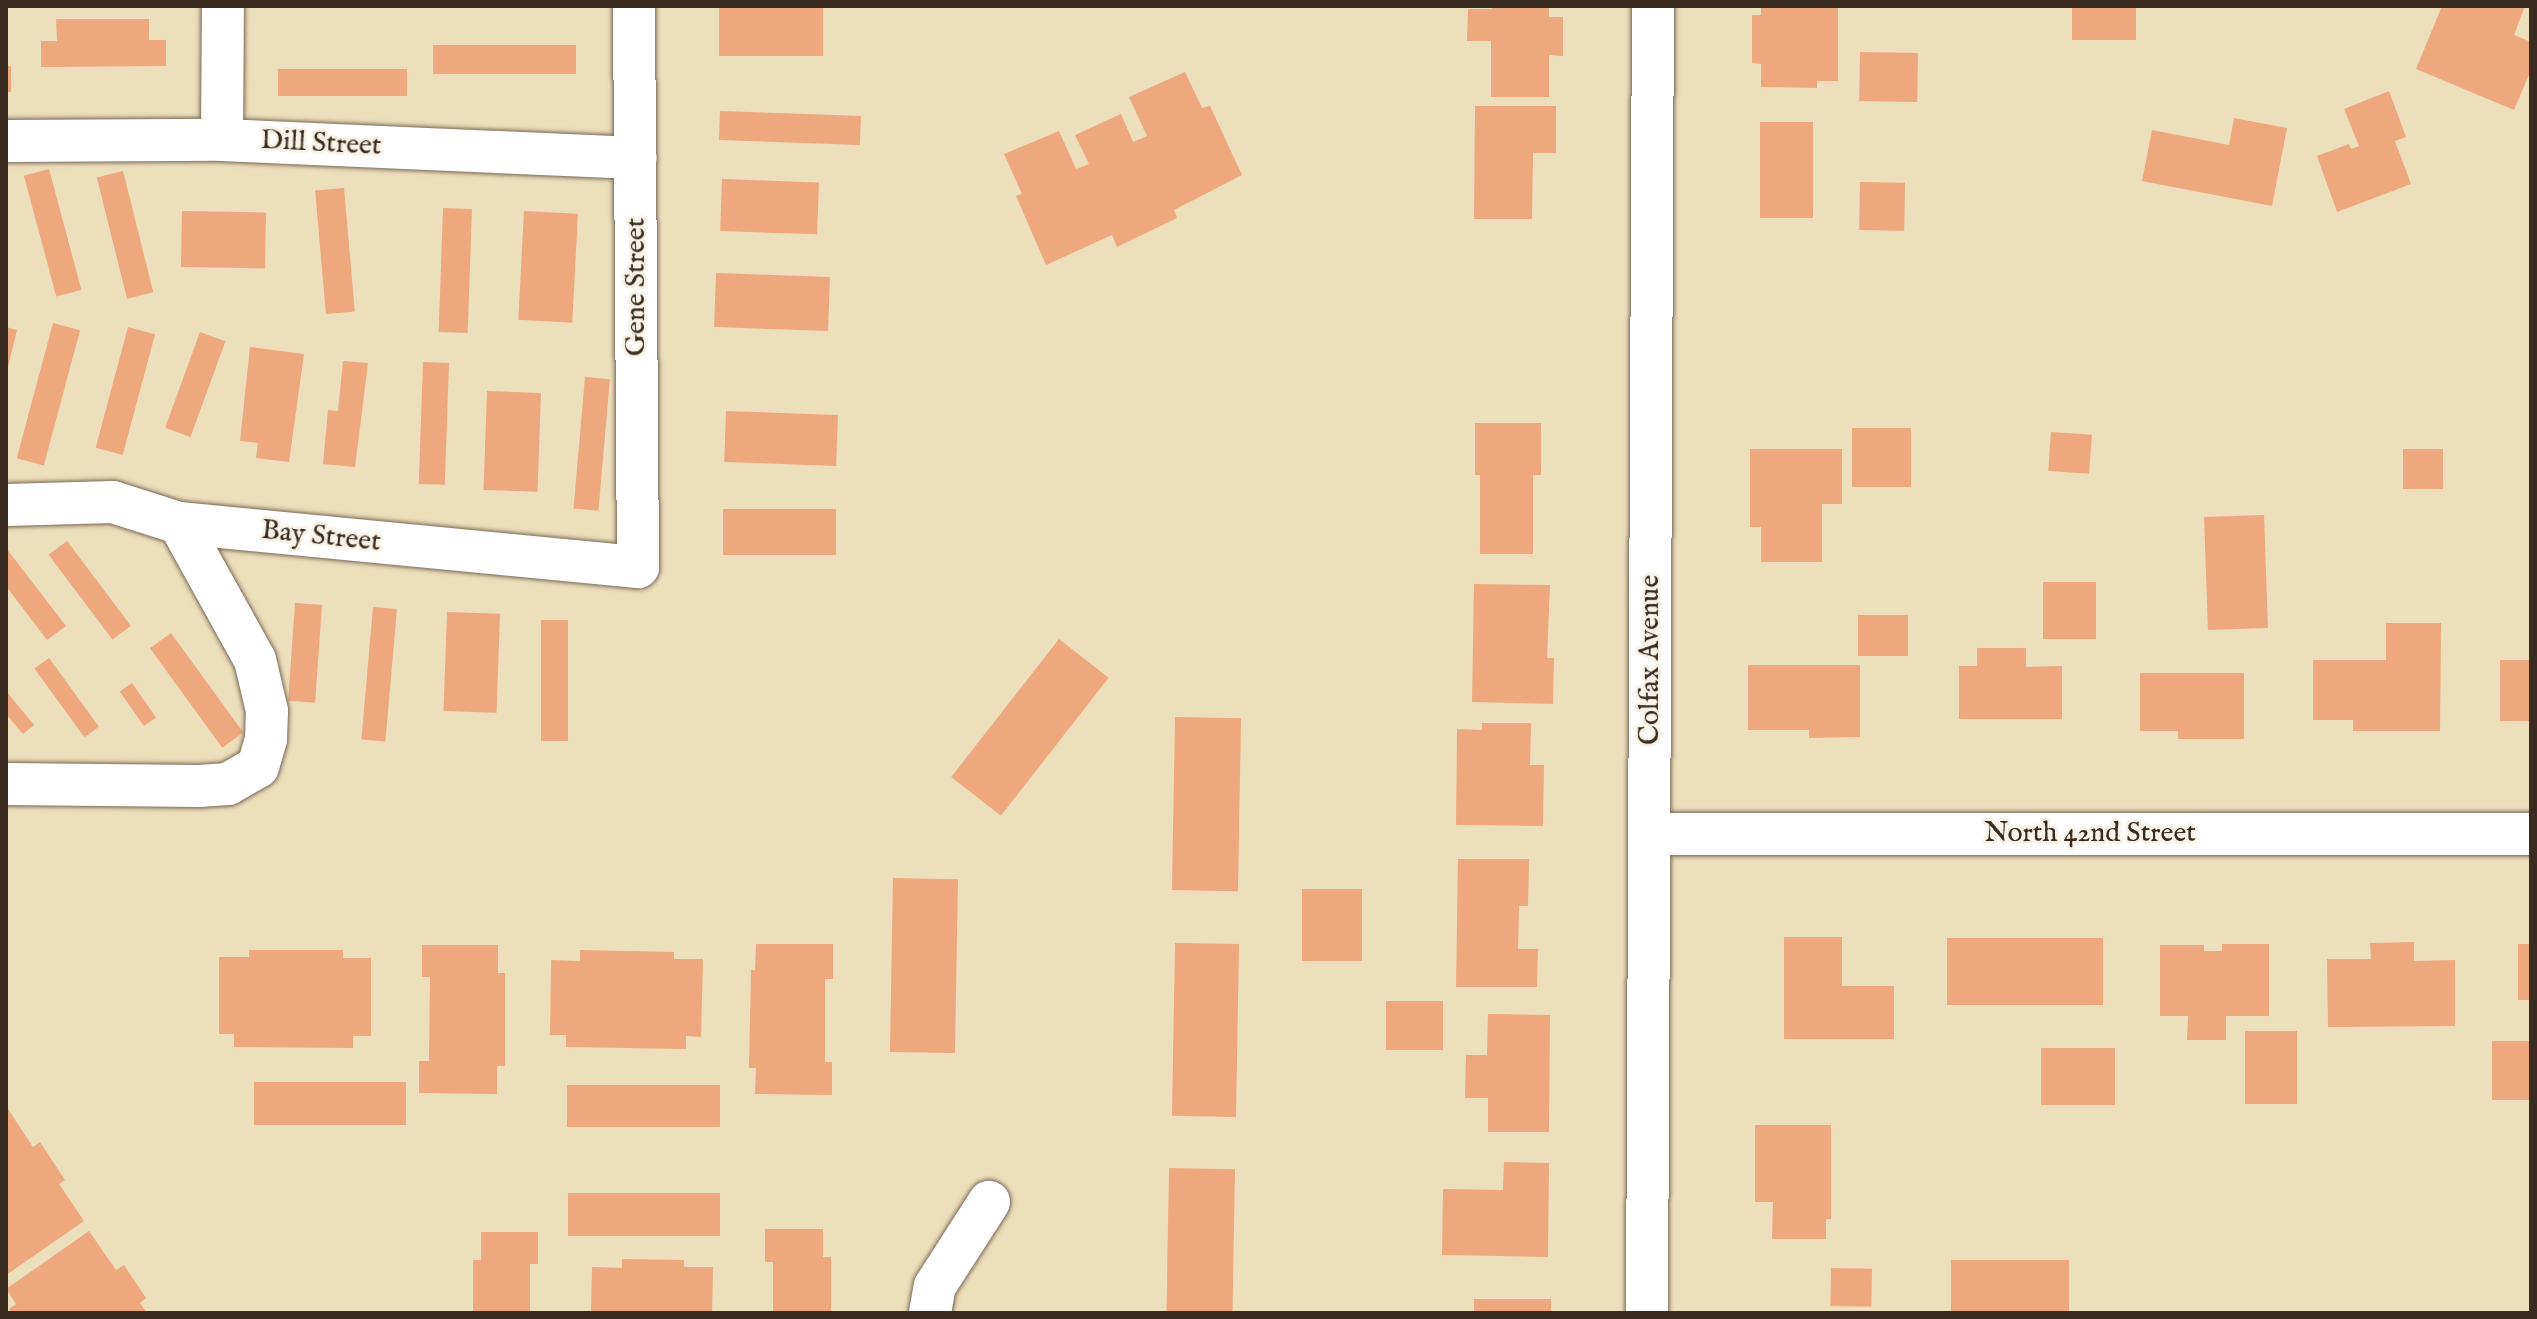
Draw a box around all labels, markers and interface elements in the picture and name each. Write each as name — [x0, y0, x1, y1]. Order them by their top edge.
street label: Dill Street — [260, 124, 382, 164]
street label: Gene Street — [620, 218, 654, 356]
street label: Bay Street — [260, 514, 382, 560]
street label: Colfax Avenue — [1634, 575, 1668, 745]
street label: North 42nd Street — [1984, 817, 2196, 851]

